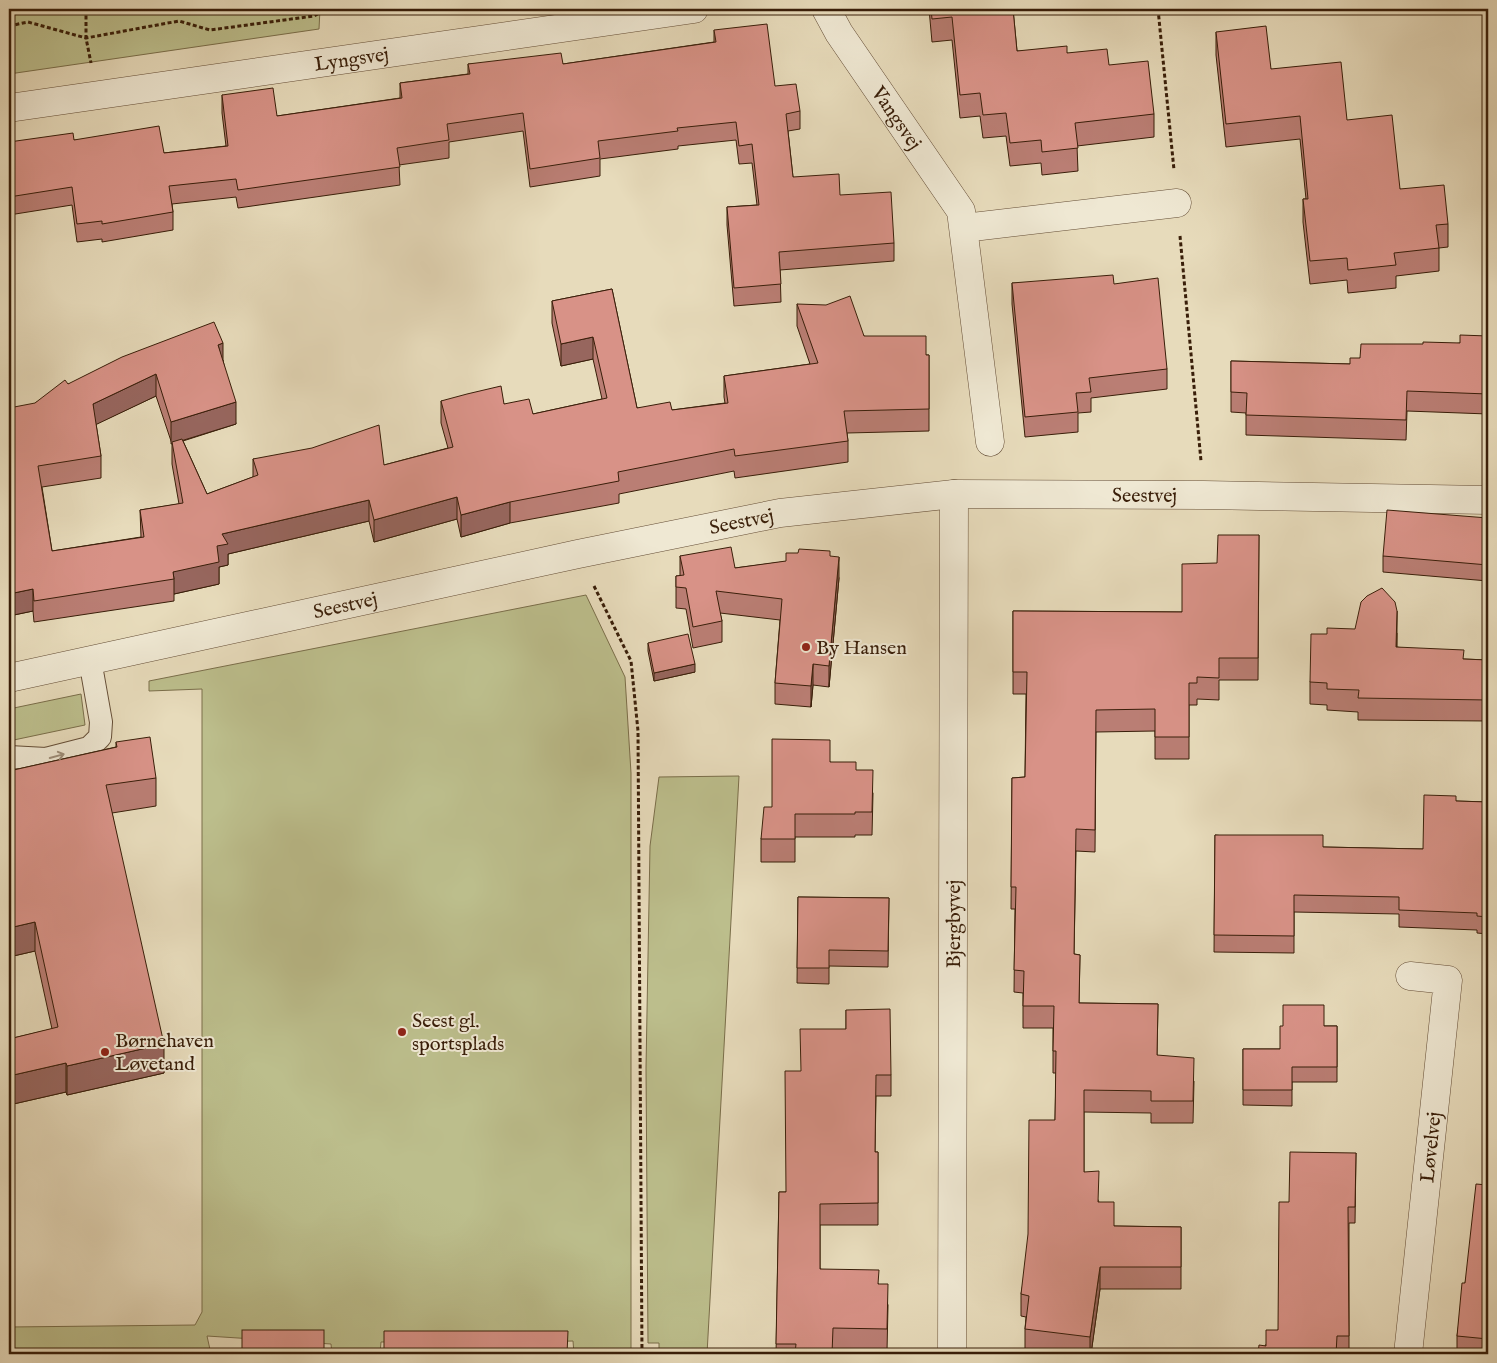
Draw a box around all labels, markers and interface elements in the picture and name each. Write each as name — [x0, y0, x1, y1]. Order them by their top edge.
street label: Lyngsvej — [313, 42, 391, 78]
street label: Vangsvej — [865, 81, 926, 155]
street label: Seestvej — [1112, 484, 1177, 509]
street label: Seestvej — [707, 504, 776, 541]
street label: Seestvej — [311, 587, 380, 625]
place label: By Hansen — [816, 636, 907, 661]
marker: By Hansen — [800, 641, 812, 653]
one-way arrow — [48, 751, 64, 761]
street label: Bjergbyvej — [942, 880, 967, 968]
place label: Seest gl. sportsplads — [412, 1009, 504, 1057]
marker: Seest gl. sportsplads — [396, 1026, 408, 1038]
place label: Børnehaven Løvetand — [115, 1029, 214, 1077]
marker: Børnehaven Løvetand — [99, 1046, 111, 1058]
street label: Løvelvej — [1415, 1111, 1448, 1184]

